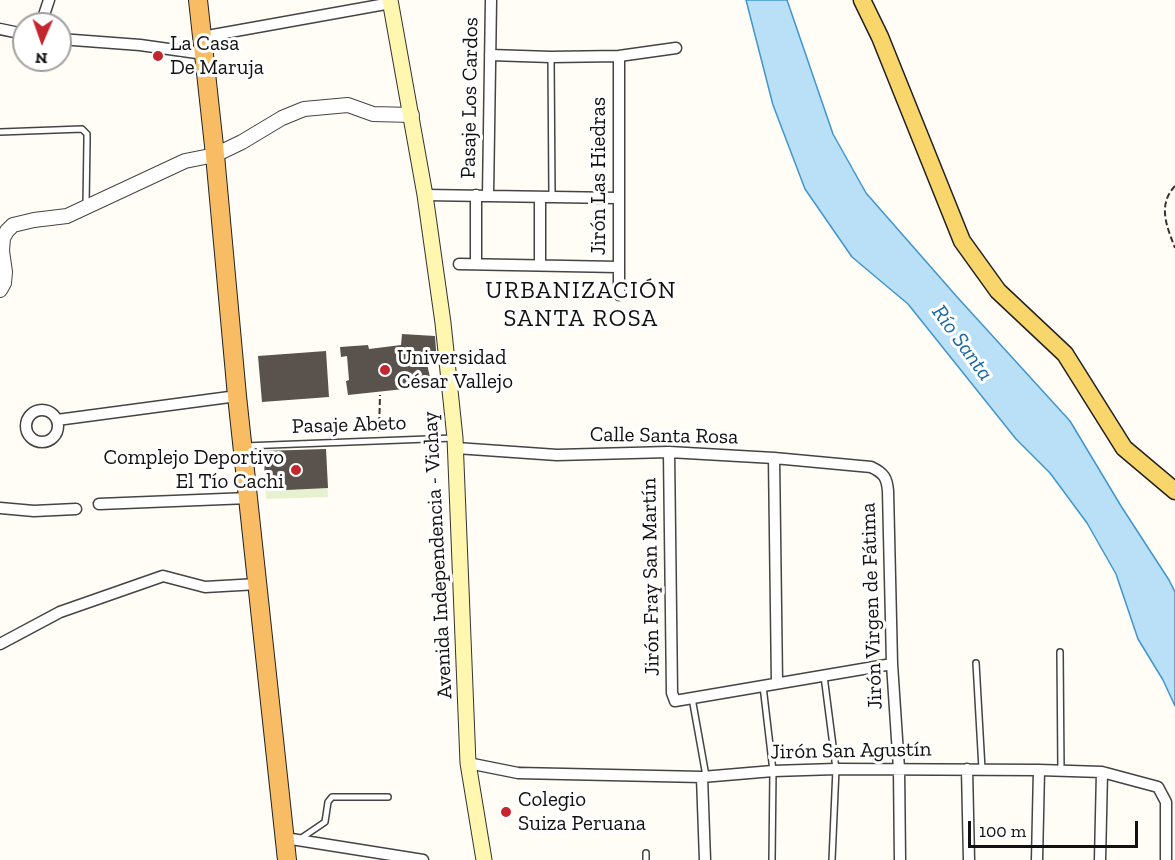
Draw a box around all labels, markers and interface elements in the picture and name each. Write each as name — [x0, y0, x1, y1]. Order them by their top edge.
north arrow — [12, 12, 72, 72]
street label: Pasaje Los Cardos — [456, 17, 484, 179]
place label: La Casa De Maruja — [170, 31, 264, 81]
text: N — [35, 49, 48, 68]
marker: La Casa De Maruja — [151, 49, 165, 63]
street label: Jirón Las Hiedras — [586, 97, 612, 255]
district label: URBANIZACIÓN SANTA ROSA — [485, 277, 677, 333]
water label: Río Santa — [926, 300, 998, 386]
place label: Universidad César Vallejo — [397, 345, 513, 395]
marker: Universidad César Vallejo — [378, 363, 392, 377]
street label: Pasaje Abeto — [291, 410, 407, 440]
street label: Avenida Independencia - Vichay — [418, 411, 458, 699]
street label: Calle Santa Rosa — [590, 422, 738, 450]
place label: Complejo Deportivo El Tío Cachi — [103, 445, 284, 495]
marker: Complejo Deportivo El Tío Cachi — [289, 463, 303, 477]
street label: Jirón Fray San Martín — [637, 478, 665, 676]
street label: Jirón Virgen de Fátima — [856, 502, 888, 710]
street label: Jirón San Agustín — [770, 737, 932, 765]
place label: Colegio Suiza Peruana — [518, 787, 646, 837]
marker: Colegio Suiza Peruana — [499, 805, 513, 819]
scale bar — [971, 809, 1140, 847]
text: 100 m — [979, 820, 1026, 842]

